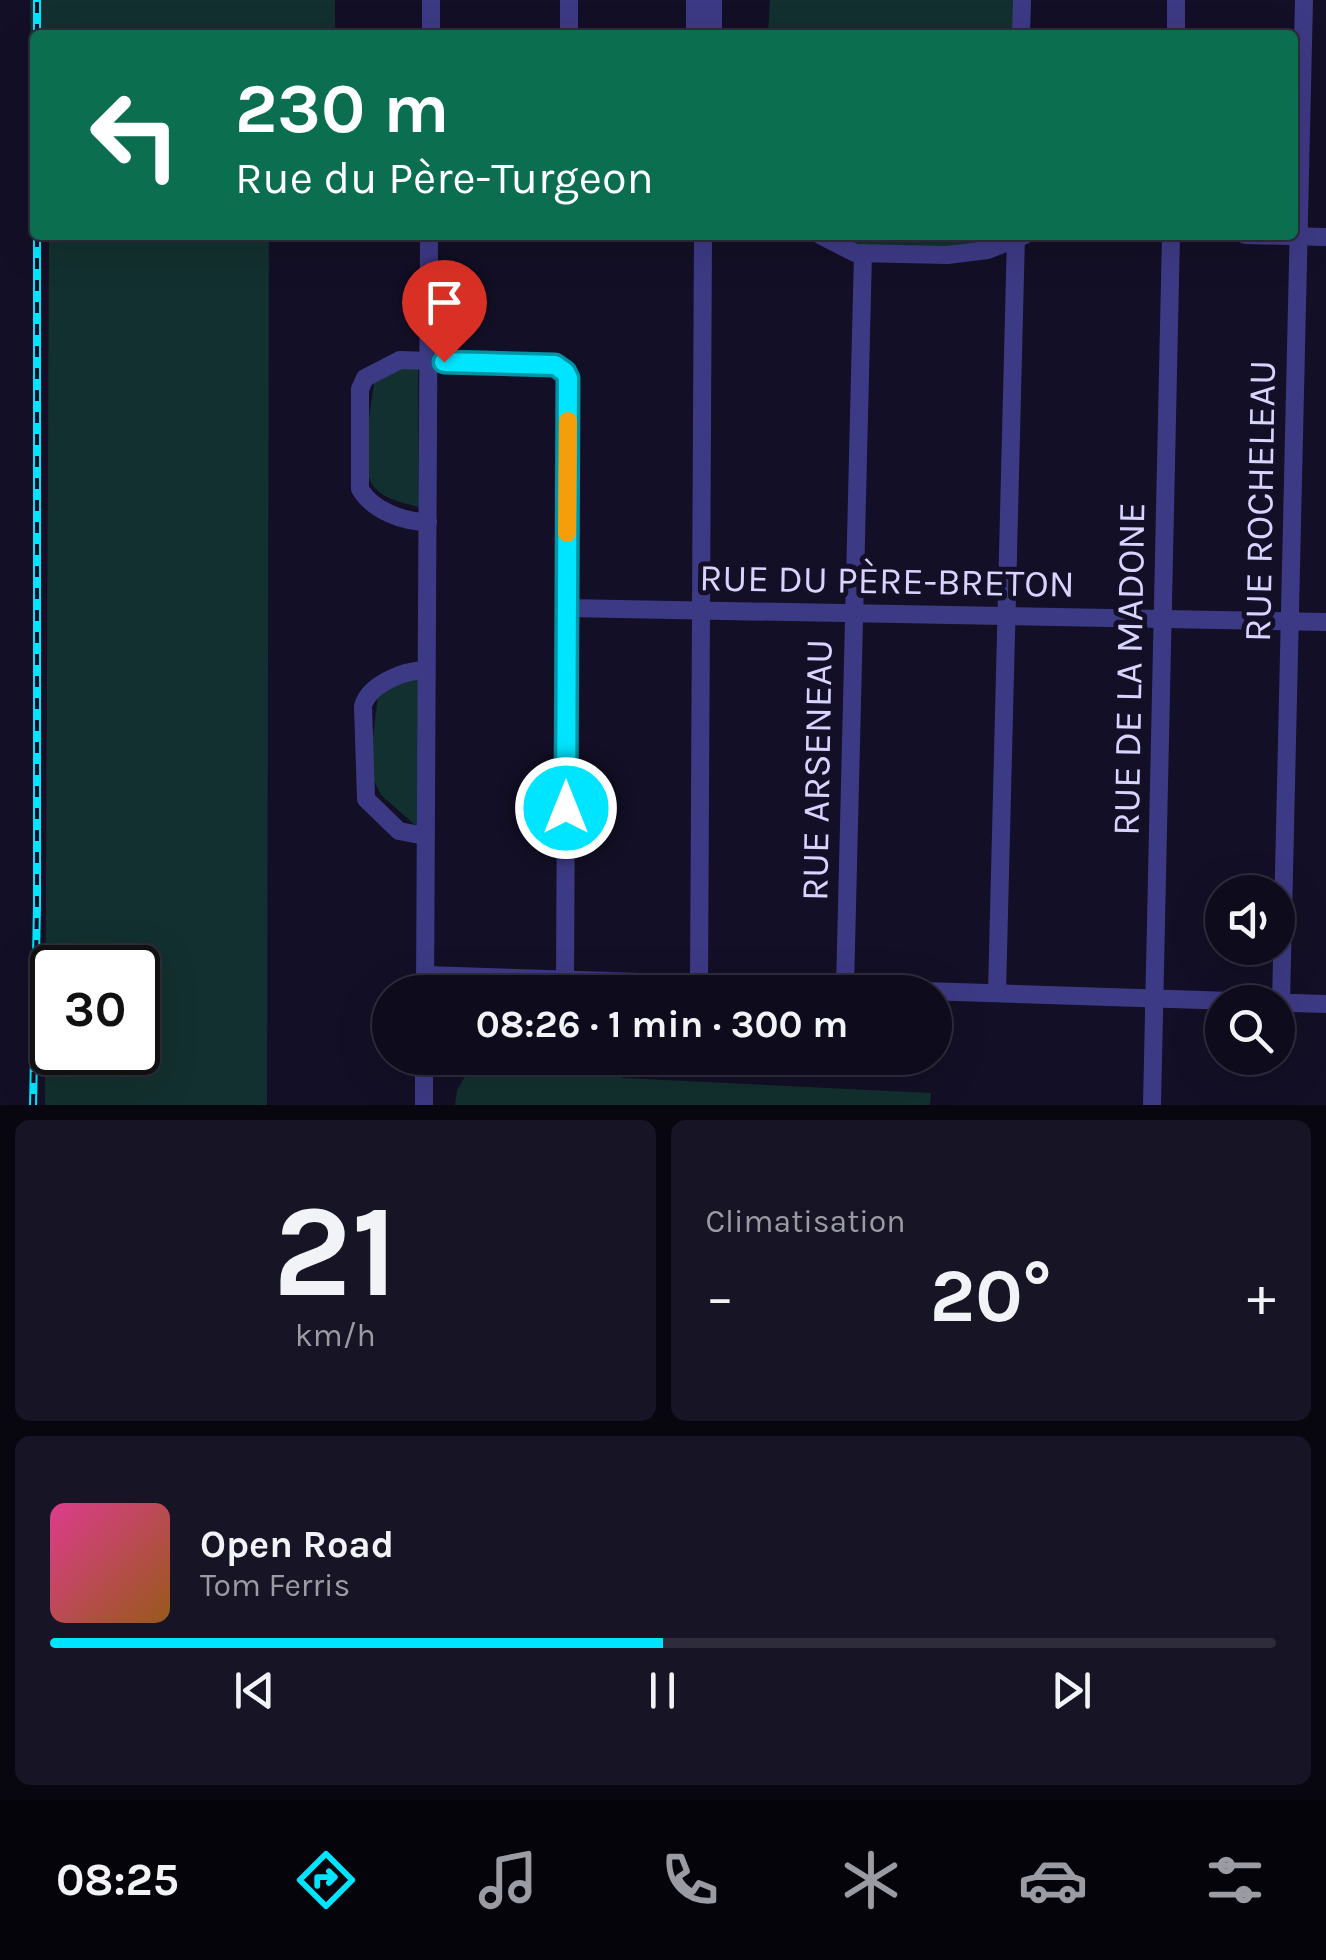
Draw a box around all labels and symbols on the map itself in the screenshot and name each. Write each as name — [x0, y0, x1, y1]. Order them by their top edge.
pin — [402, 260, 487, 363]
street label: RUE ROCHELEAU — [1235, 360, 1285, 642]
street label: RUE DE LA MADONE — [1104, 502, 1154, 836]
street label: RUE DU PÈRE-BRETON — [699, 554, 1075, 607]
street label: RUE ARSENEAU — [792, 639, 842, 901]
position arrow — [514, 756, 618, 860]
speed limit sign: 30 — [30, 945, 160, 1075]

